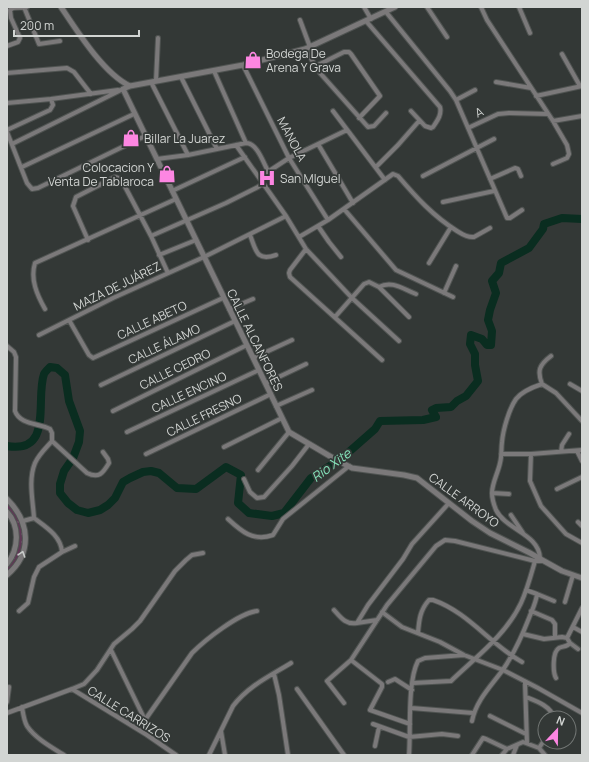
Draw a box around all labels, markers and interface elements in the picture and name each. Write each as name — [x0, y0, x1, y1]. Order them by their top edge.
scale bar — [14, 12, 139, 38]
text: 200 m — [20, 17, 54, 34]
place label: Bodega De Arena Y Grava — [266, 45, 341, 76]
shop icon: Bodega De Arena Y Grava — [243, 50, 263, 70]
street label: A — [472, 103, 486, 121]
street label: MANOLA — [273, 114, 311, 165]
shop icon: Billar La Juarez — [121, 128, 141, 148]
place label: Billar La Juarez — [144, 130, 225, 147]
place label: Colocacion Y Venta De Tablaroca — [48, 159, 154, 190]
shop icon: Colocacion Y Venta De Tablaroca — [157, 164, 177, 184]
hospital icon: San MIguel — [257, 168, 277, 188]
place label: San MIguel — [280, 170, 341, 187]
street label: MAZA DE JUÁREZ — [70, 257, 164, 315]
street label: CALLE ALCANFORES — [223, 286, 287, 394]
street label: CALLE ABETO — [114, 296, 190, 344]
street label: CALLE ÁLAMO — [125, 320, 203, 368]
street label: CALLE CEDRO — [137, 344, 214, 394]
street label: CALLE ENCINO — [149, 367, 229, 417]
street label: CALLE FRESNO — [163, 389, 245, 441]
water label: Rio Xite — [308, 443, 355, 486]
street label: CALLE ARROYO — [425, 469, 503, 532]
one-way arrow — [17, 551, 25, 558]
street label: CALLE CARRIZOS — [84, 682, 174, 746]
north arrow — [537, 710, 577, 750]
text: N — [554, 712, 567, 729]

